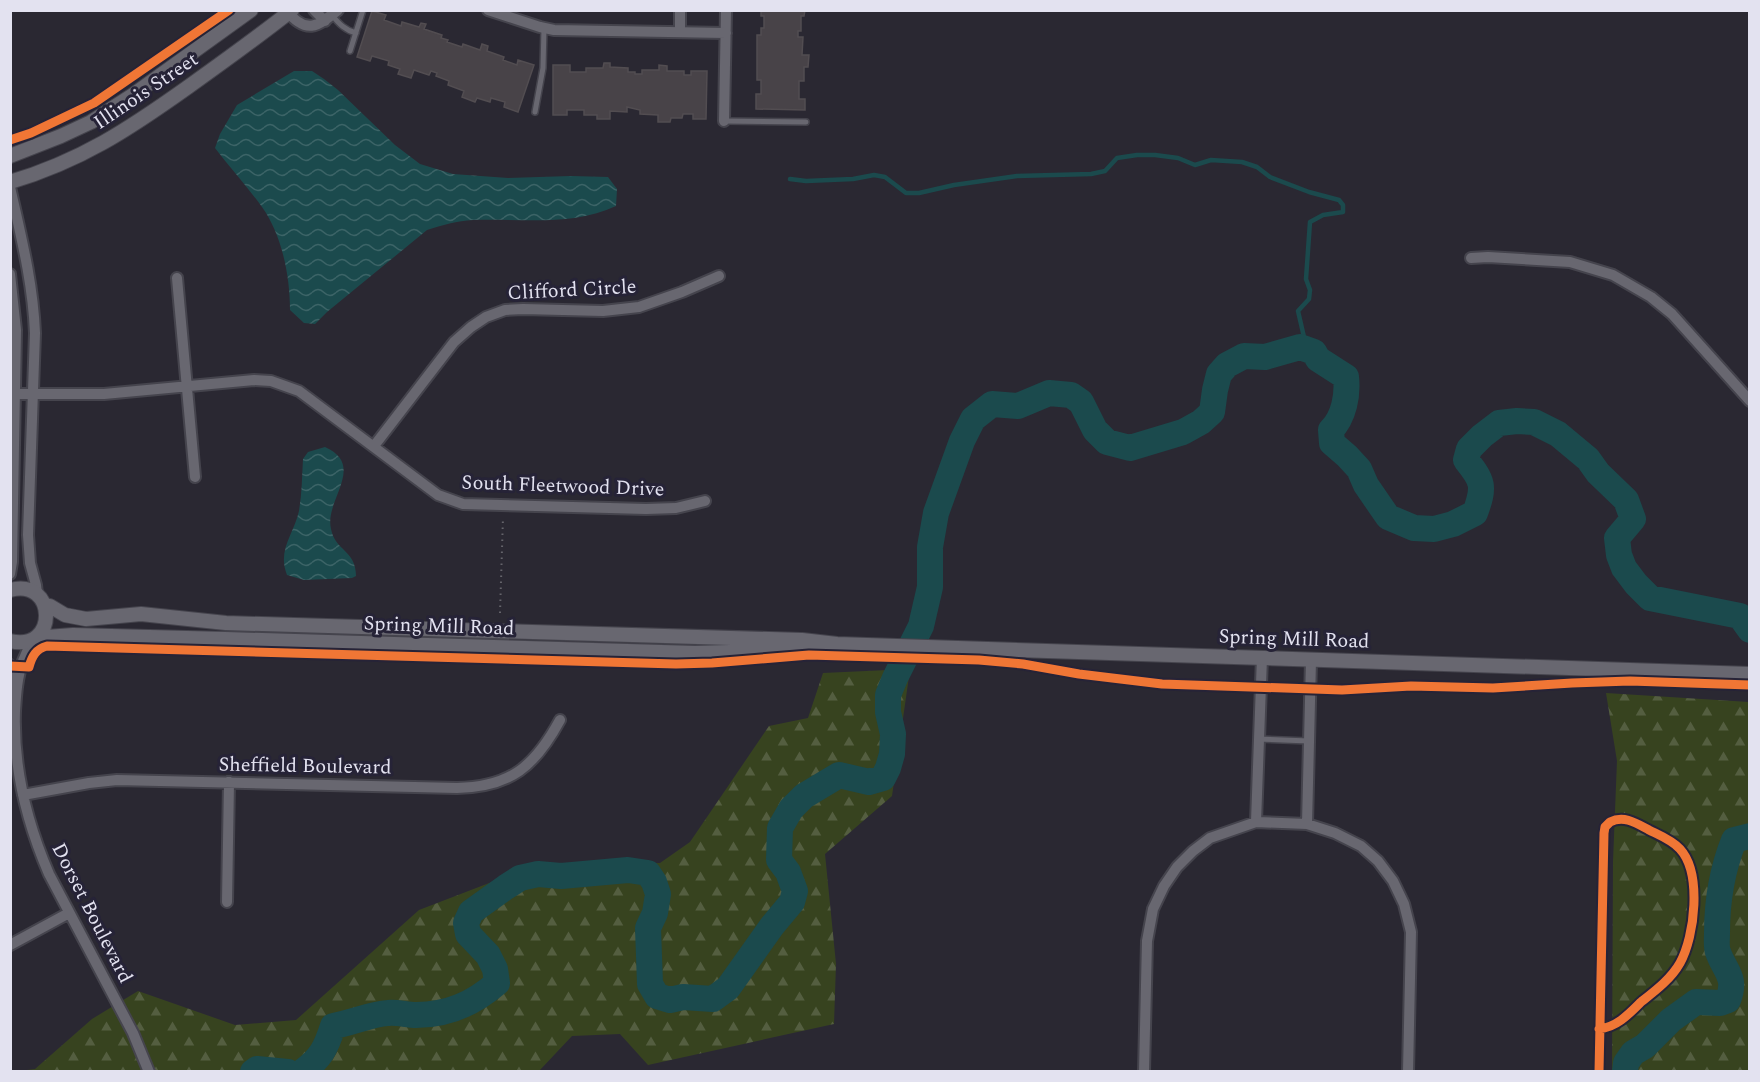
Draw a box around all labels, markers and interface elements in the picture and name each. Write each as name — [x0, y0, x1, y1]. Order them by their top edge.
street label: Illinois Street — [88, 45, 204, 137]
street label: Clifford Circle — [507, 272, 637, 308]
street label: South Fleetwood Drive — [461, 467, 665, 505]
street label: Spring Mill Road — [363, 608, 515, 644]
street label: Spring Mill Road — [1218, 621, 1370, 657]
street label: Sheffield Boulevard — [218, 749, 392, 783]
street label: Dorset Boulevard — [44, 838, 140, 988]

